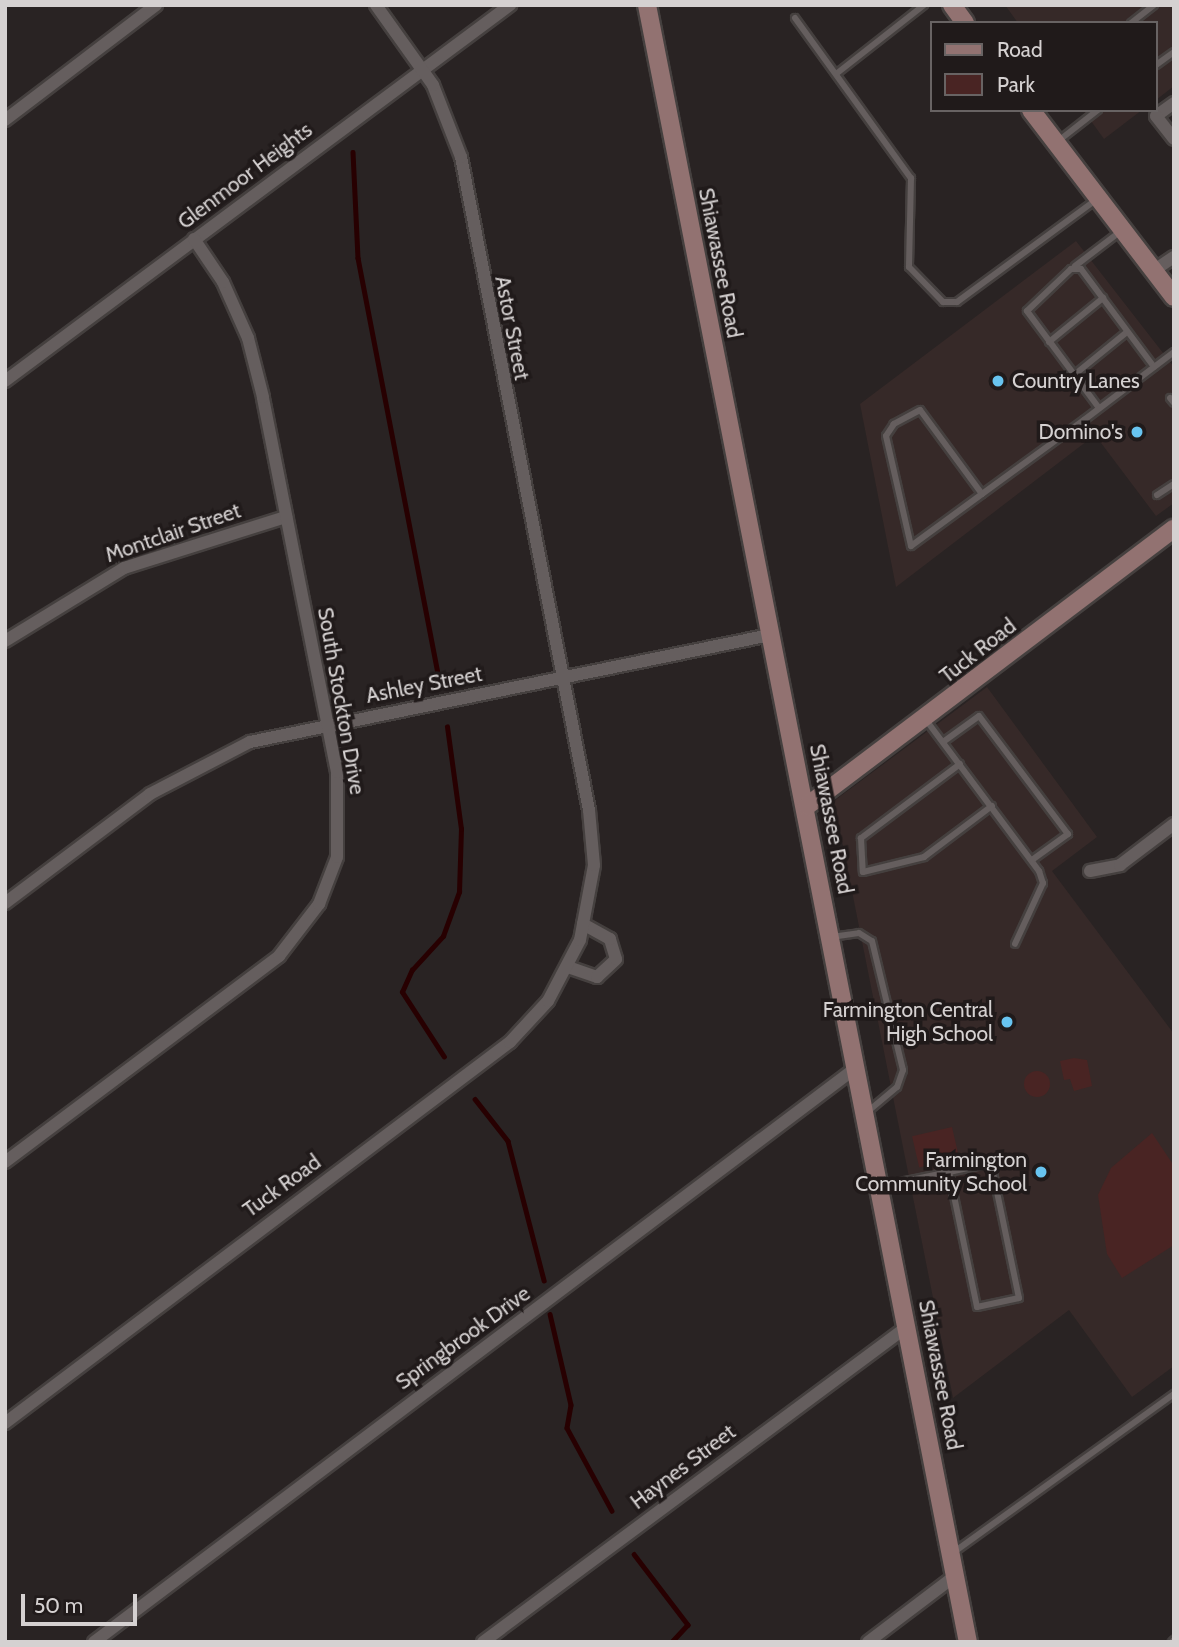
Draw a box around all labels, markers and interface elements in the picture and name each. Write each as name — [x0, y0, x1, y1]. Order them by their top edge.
legend — [930, 21, 1158, 112]
text: Road — [997, 37, 1043, 62]
text: Park — [997, 72, 1035, 97]
street label: Glenmoor Heights — [173, 117, 317, 235]
street label: Shiawassee Road — [693, 186, 747, 340]
street label: Astor Street — [490, 274, 534, 382]
place label: Country Lanes — [1012, 368, 1140, 394]
marker: Country Lanes — [990, 373, 1006, 389]
place label: Domino's — [1039, 419, 1123, 445]
marker: Domino's — [1129, 424, 1145, 440]
street label: Montclair Street — [102, 498, 244, 568]
street label: South Stockton Drive — [312, 605, 370, 797]
street label: Tuck Road — [935, 613, 1021, 689]
street label: Ashley Street — [364, 661, 484, 709]
street label: Shiawassee Road — [804, 742, 858, 896]
place label: Farmington Central High School — [823, 997, 993, 1047]
marker: Farmington Central High School — [999, 1014, 1015, 1030]
place label: Farmington Community School — [855, 1147, 1027, 1197]
street label: Tuck Road — [238, 1149, 326, 1223]
marker: Farmington Community School — [1033, 1164, 1049, 1180]
street label: Springbrook Drive — [391, 1281, 535, 1395]
street label: Shiawassee Road — [913, 1298, 967, 1452]
street label: Haynes Street — [626, 1419, 740, 1515]
scale bar — [24, 1580, 140, 1624]
text: 50 m — [34, 1593, 83, 1618]

